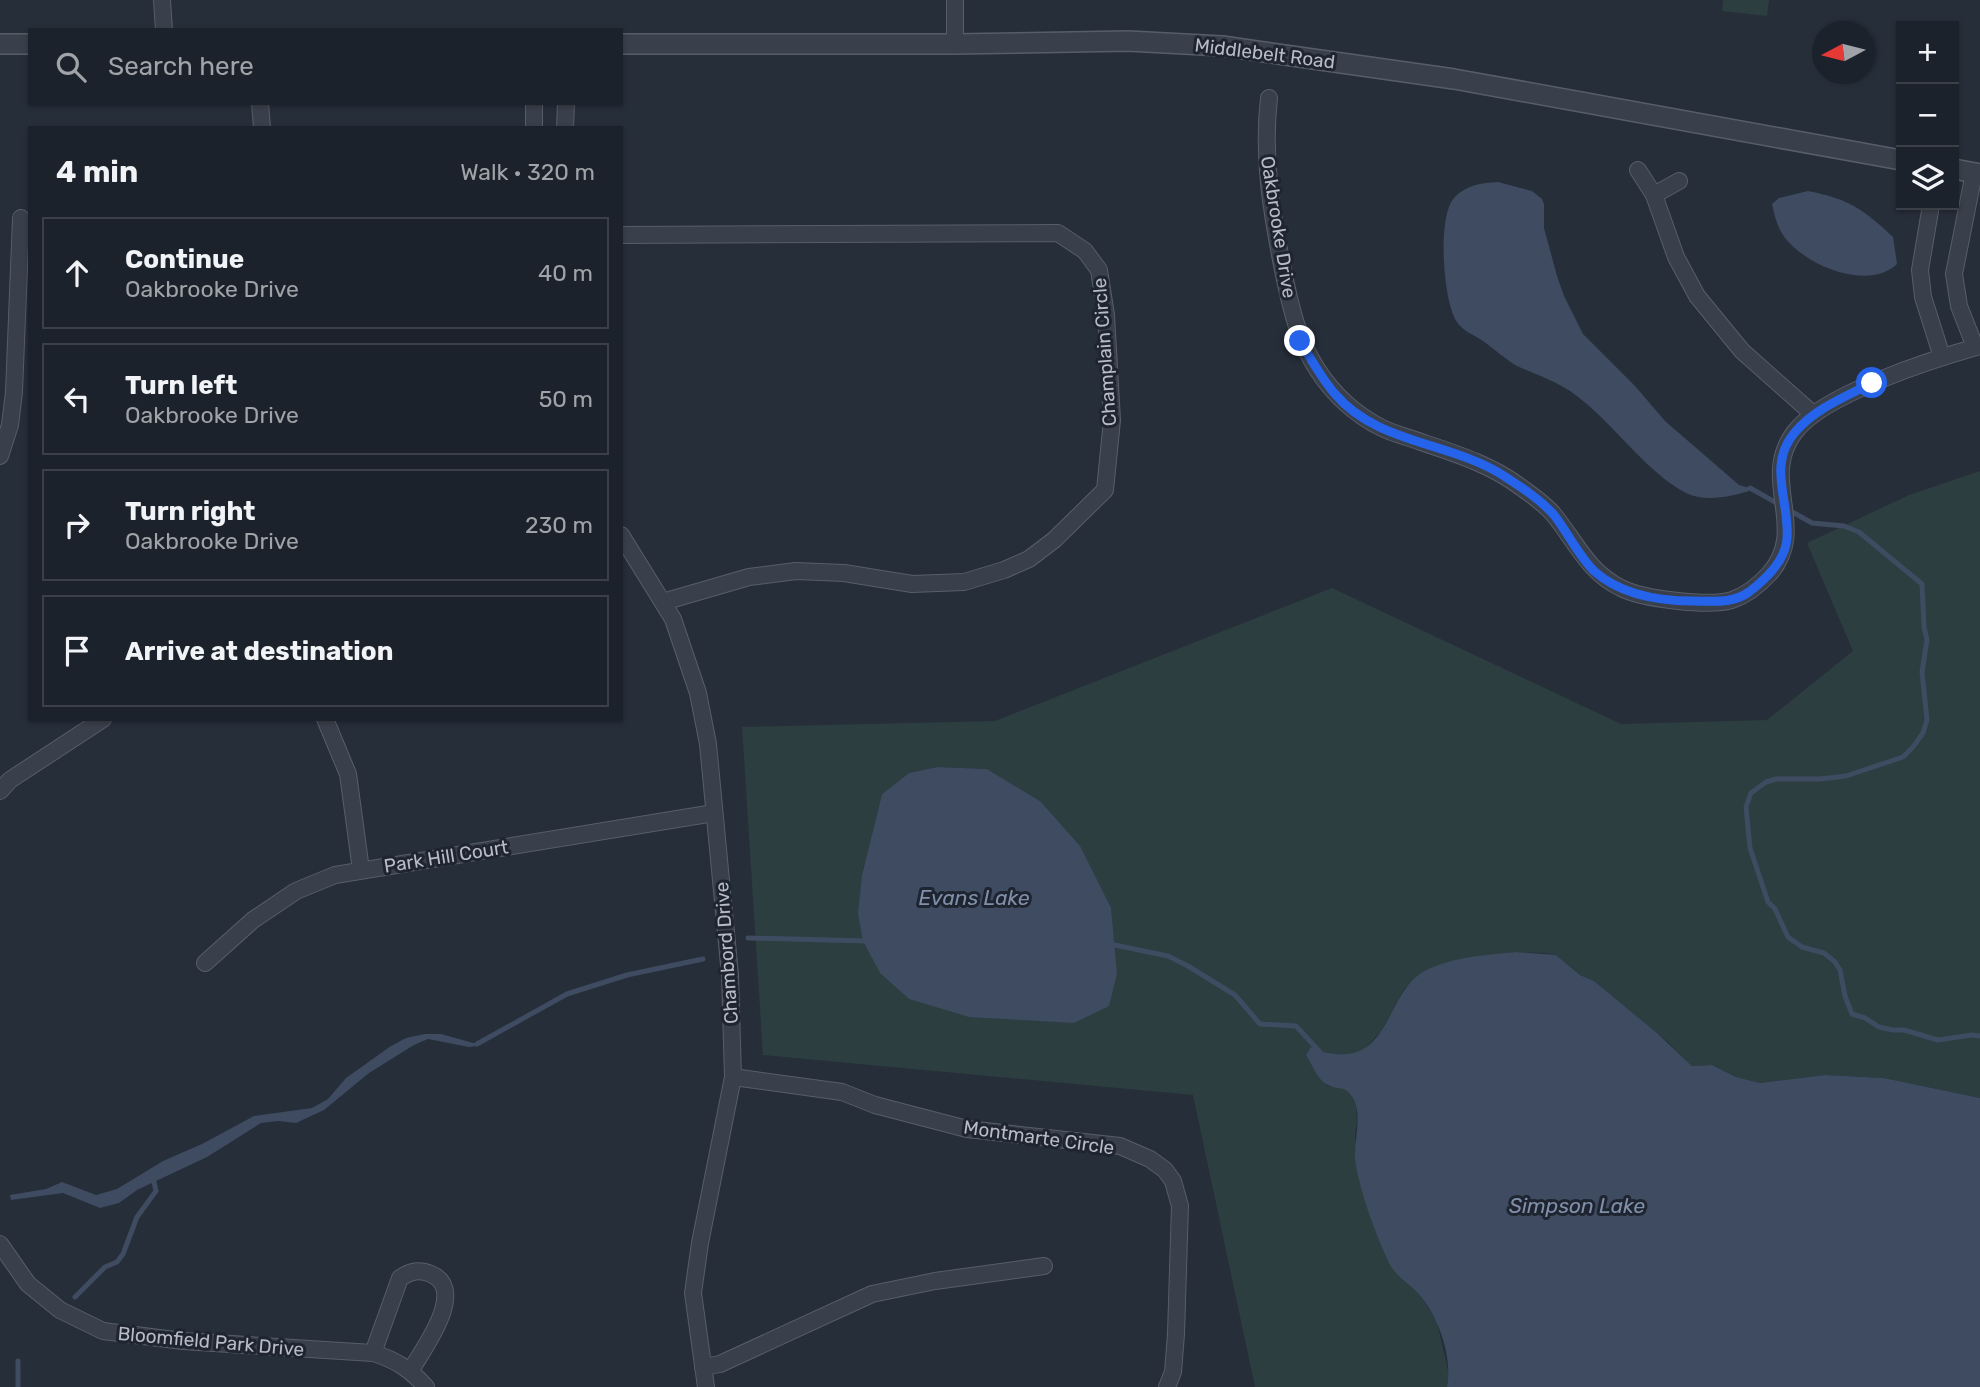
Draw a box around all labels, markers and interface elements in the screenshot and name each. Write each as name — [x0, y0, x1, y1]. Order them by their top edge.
north arrow — [1812, 21, 1875, 84]
map controls — [1896, 21, 1959, 210]
button: + — [1896, 21, 1959, 84]
search box — [28, 28, 623, 105]
street label: Middlebelt Road — [1193, 33, 1336, 74]
icon: search — [52, 48, 90, 86]
text: Search here — [108, 51, 254, 82]
button: − — [1896, 84, 1959, 147]
button: layers — [1896, 147, 1959, 210]
text: 4 min — [56, 154, 138, 190]
street label: Oakbrooke Drive — [1256, 154, 1301, 300]
text: Walk · 320 m — [460, 158, 595, 186]
text: Continue — [125, 244, 244, 275]
icon: ahead — [58, 254, 96, 292]
text: 40 m — [538, 259, 593, 287]
text: Oakbrooke Drive — [125, 275, 299, 303]
street label: Champlain Circle — [1088, 277, 1121, 427]
route end — [1284, 325, 1315, 356]
route start — [1856, 367, 1887, 398]
text: Turn left — [125, 370, 237, 401]
icon: left — [58, 380, 96, 418]
text: 50 m — [539, 385, 593, 413]
text: Oakbrooke Drive — [125, 401, 299, 429]
text: Turn right — [125, 496, 255, 527]
icon: right — [58, 506, 96, 544]
text: 230 m — [525, 511, 593, 539]
text: Oakbrooke Drive — [125, 527, 299, 555]
icon: arrive — [58, 632, 96, 670]
text: Arrive at destination — [125, 636, 393, 667]
street label: Park Hill Court — [382, 835, 511, 878]
street label: Chambord Drive — [710, 881, 743, 1025]
water label: Evans Lake — [918, 885, 1030, 910]
street label: Montmarte Circle — [962, 1116, 1116, 1159]
water label: Simpson Lake — [1509, 1193, 1645, 1218]
street label: Bloomfield Park Drive — [117, 1322, 305, 1361]

